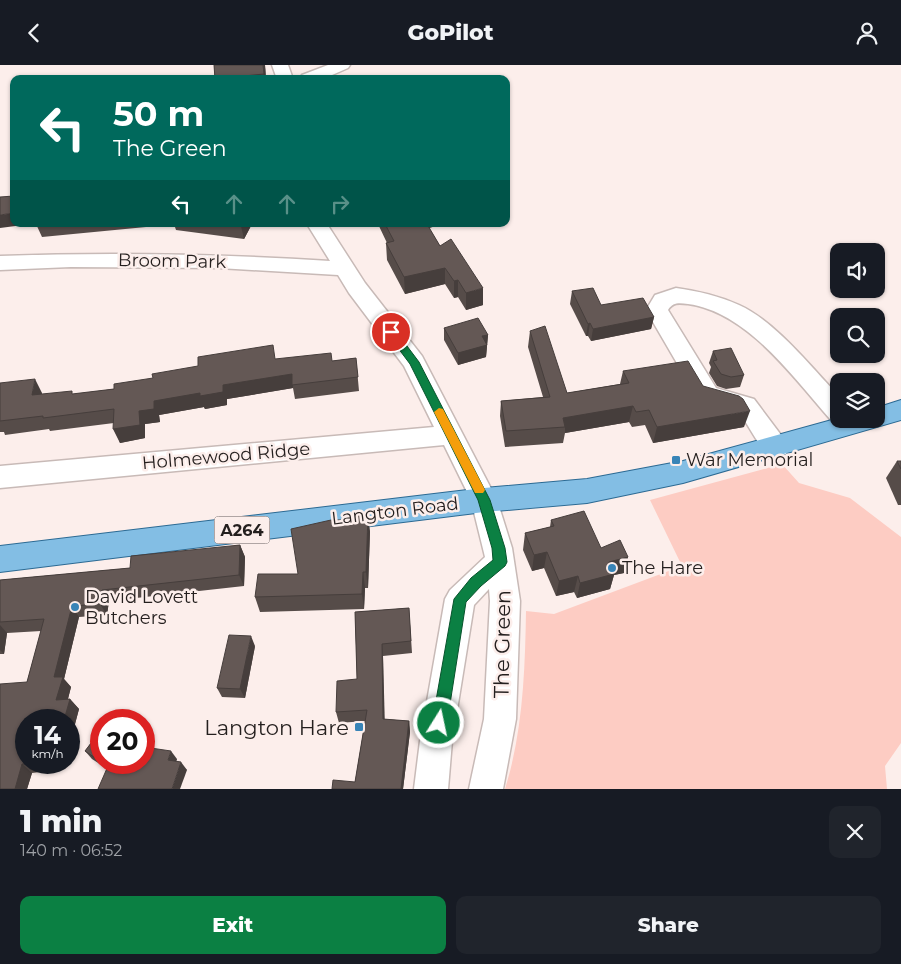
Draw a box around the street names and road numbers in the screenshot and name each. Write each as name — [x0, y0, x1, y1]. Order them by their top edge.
street label: Broom Park — [118, 249, 226, 273]
street label: Holmewood Ridge — [141, 438, 311, 474]
street label: Langton Road — [330, 492, 460, 530]
road number: A264 — [214, 517, 270, 543]
street label: The Green — [489, 590, 515, 698]

